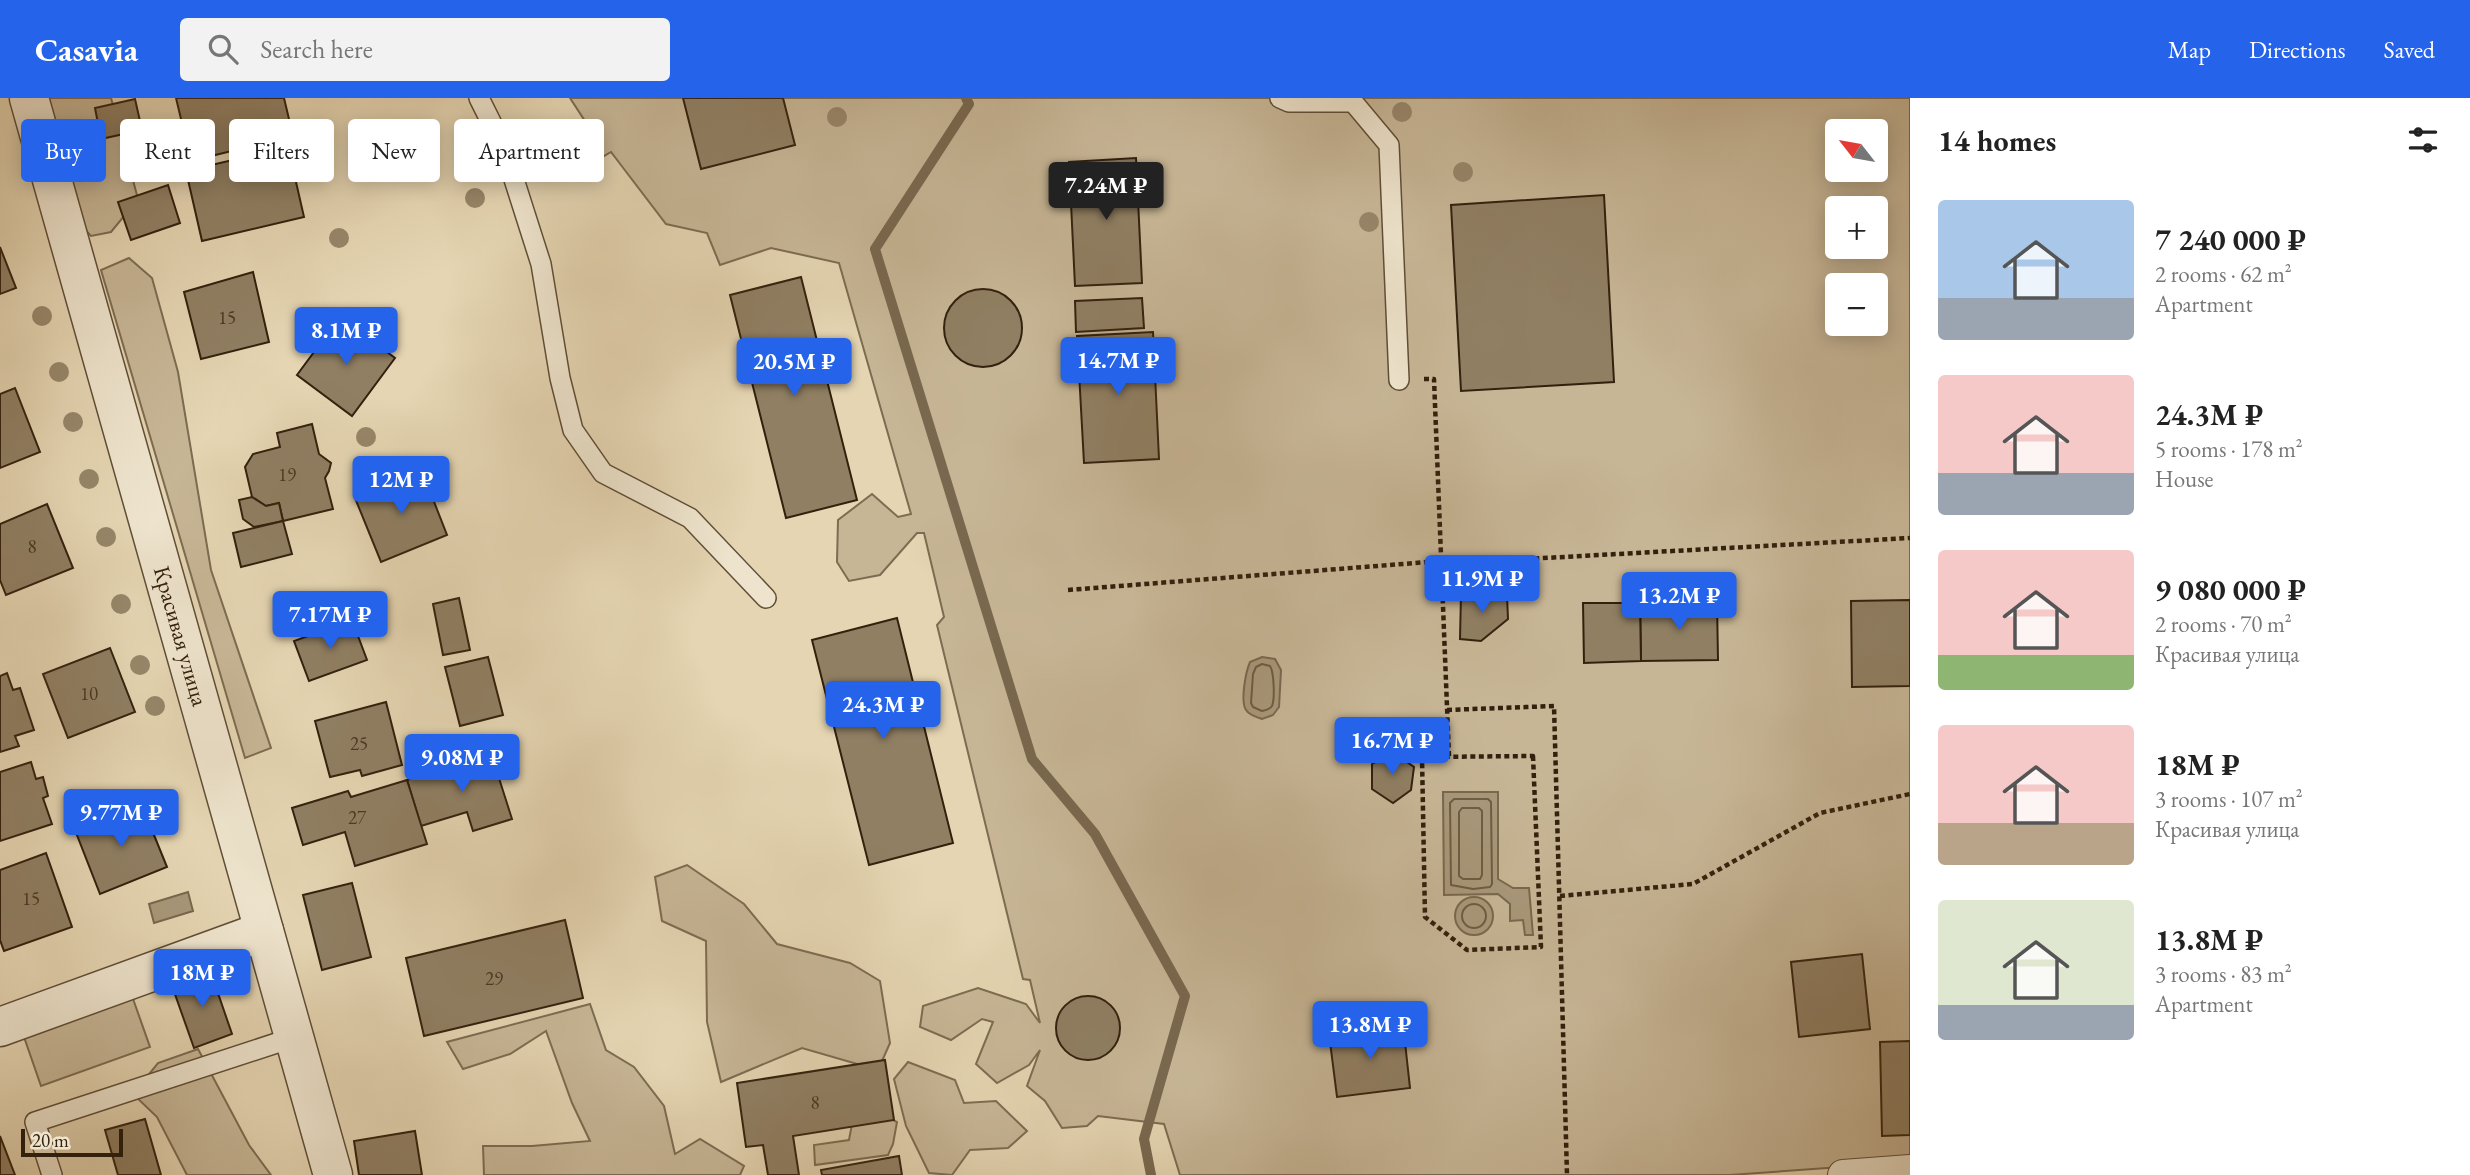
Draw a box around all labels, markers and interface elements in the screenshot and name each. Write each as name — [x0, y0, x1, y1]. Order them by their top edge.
search box — [180, 18, 670, 81]
text: Casavia — [35, 28, 138, 71]
icon: search — [204, 30, 242, 68]
text: Search here — [260, 32, 373, 66]
text: Map — [2168, 34, 2211, 65]
text: Directions — [2249, 34, 2346, 65]
text: Saved — [2384, 34, 2435, 65]
chip: Buy — [21, 119, 106, 182]
chip: Rent — [120, 119, 215, 182]
chip: Filters — [229, 119, 334, 182]
chip: New — [348, 119, 440, 182]
chip: Apartment — [454, 119, 604, 182]
north arrow — [1825, 119, 1888, 182]
map controls — [1825, 119, 1888, 336]
text: 14 homes — [1938, 121, 2056, 160]
icon: filters — [2404, 121, 2442, 159]
pin: 7.24M ₽ — [1041, 162, 1171, 222]
text: 7.24M ₽ — [1065, 170, 1147, 200]
button: + — [1825, 196, 1888, 259]
text: 7 240 000 ₽ — [2155, 220, 2306, 259]
icon: home — [1994, 228, 2078, 312]
text: 2 rooms · 62 m² — [2155, 259, 2292, 289]
button: − — [1825, 273, 1888, 336]
text: Apartment — [2155, 289, 2253, 319]
house number: 15 — [218, 305, 236, 330]
pin: 8.1M ₽ — [289, 308, 403, 367]
text: 8.1M ₽ — [311, 315, 381, 345]
pin: 20.5M ₽ — [729, 338, 859, 398]
pin: 14.7M ₽ — [1053, 338, 1183, 397]
text: 14.7M ₽ — [1077, 345, 1159, 375]
text: 20.5M ₽ — [753, 346, 835, 376]
text: 24.3M ₽ — [2155, 395, 2263, 434]
icon: home — [1994, 403, 2078, 487]
text: 5 rooms · 178 m² — [2155, 434, 2303, 464]
pin: 12M ₽ — [352, 456, 450, 516]
house number: 19 — [278, 462, 296, 487]
text: 12M ₽ — [368, 464, 434, 494]
text: House — [2155, 464, 2214, 494]
house number: 8 — [27, 534, 37, 559]
pin: 11.9M ₽ — [1417, 556, 1547, 615]
street label: Красивая улица — [147, 562, 216, 710]
text: 11.9M ₽ — [1441, 563, 1523, 593]
text: 9 080 000 ₽ — [2155, 570, 2306, 609]
pin: 13.2M ₽ — [1614, 573, 1744, 632]
icon: home — [1994, 578, 2078, 662]
text: 13.2M ₽ — [1638, 580, 1720, 610]
pin: 7.17M ₽ — [265, 592, 395, 651]
text: 7.17M ₽ — [289, 599, 371, 629]
text: 2 rooms · 70 m² — [2155, 609, 2292, 639]
text: Красивая улица — [2155, 639, 2300, 669]
house number: 10 — [80, 681, 98, 706]
pin: 24.3M ₽ — [818, 682, 948, 741]
text: 24.3M ₽ — [842, 689, 924, 719]
pin: 16.7M ₽ — [1327, 718, 1457, 777]
text: 16.7M ₽ — [1351, 725, 1433, 755]
house number: 25 — [350, 731, 368, 756]
pin: 9.08M ₽ — [397, 734, 527, 794]
text: 9.08M ₽ — [421, 742, 503, 772]
text: 18M ₽ — [2155, 745, 2240, 784]
icon: home — [1994, 753, 2078, 837]
text: 3 rooms · 107 m² — [2155, 784, 2303, 814]
pin: 9.77M ₽ — [56, 790, 186, 849]
text: 9.77M ₽ — [80, 797, 162, 827]
house number: 27 — [348, 805, 367, 830]
text: Красивая улица — [2155, 814, 2300, 844]
house number: 15 — [22, 886, 40, 911]
text: 13.8M ₽ — [2155, 920, 2263, 959]
icon: home — [1994, 928, 2078, 1012]
pin: 18M ₽ — [153, 950, 251, 1009]
text: 18M ₽ — [169, 957, 235, 987]
text: 3 rooms · 83 m² — [2155, 959, 2292, 989]
house number: 29 — [485, 966, 503, 991]
text: Apartment — [2155, 989, 2253, 1019]
pin: 13.8M ₽ — [1305, 1002, 1435, 1061]
text: 13.8M ₽ — [1329, 1009, 1411, 1039]
house number: 8 — [810, 1090, 820, 1115]
scale bar — [21, 1126, 122, 1158]
text: 20 m — [32, 1128, 69, 1153]

